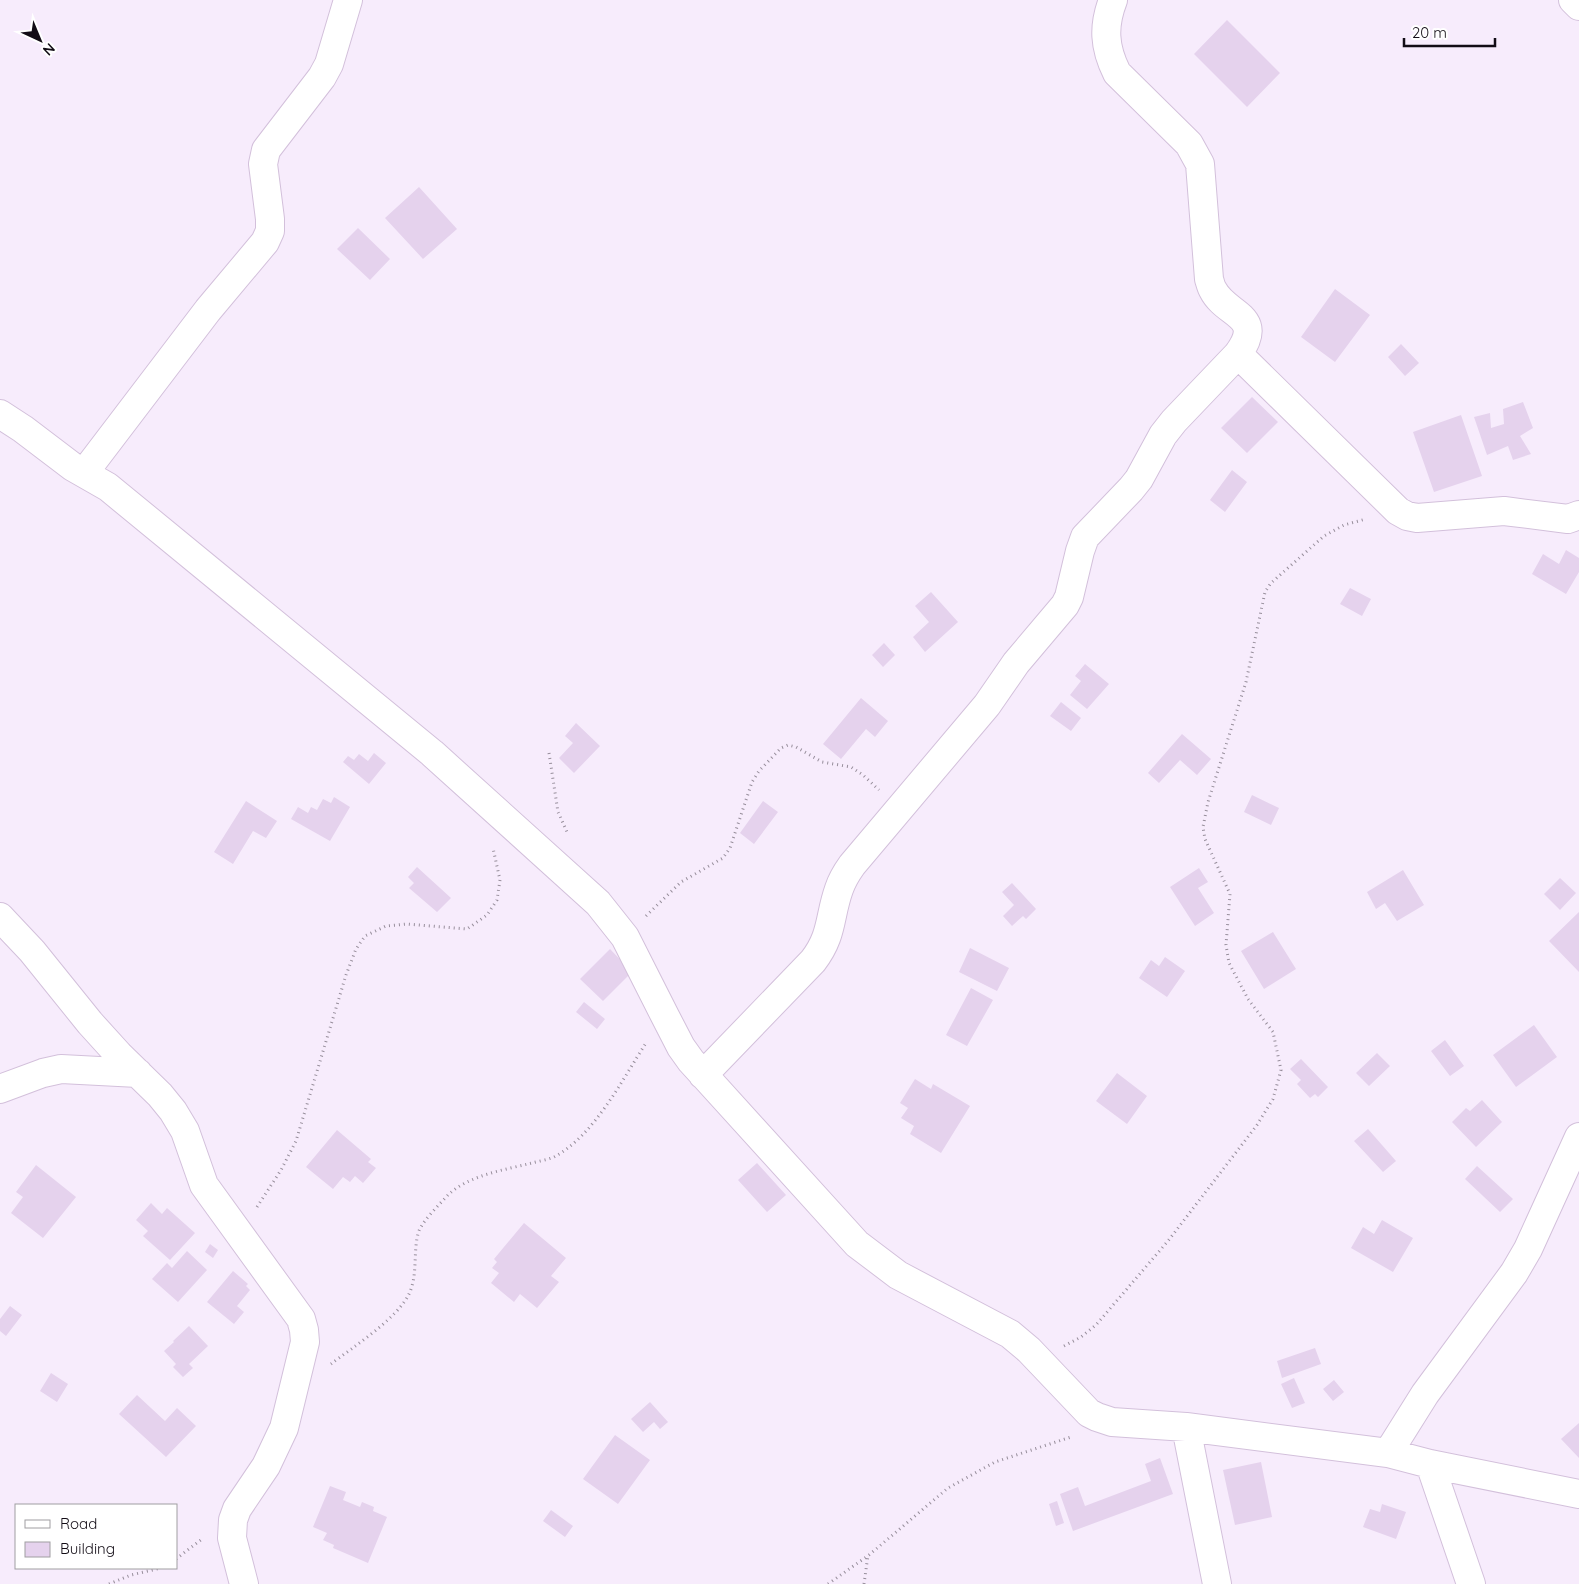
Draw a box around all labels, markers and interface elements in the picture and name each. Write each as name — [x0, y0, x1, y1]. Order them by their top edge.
north arrow — [15, 15, 65, 65]
scale bar — [1404, 15, 1495, 47]
text: 20 m — [1412, 23, 1447, 42]
text: N — [39, 39, 59, 59]
legend — [15, 1504, 178, 1569]
text: Road — [60, 1514, 97, 1533]
text: Building — [60, 1539, 115, 1558]

